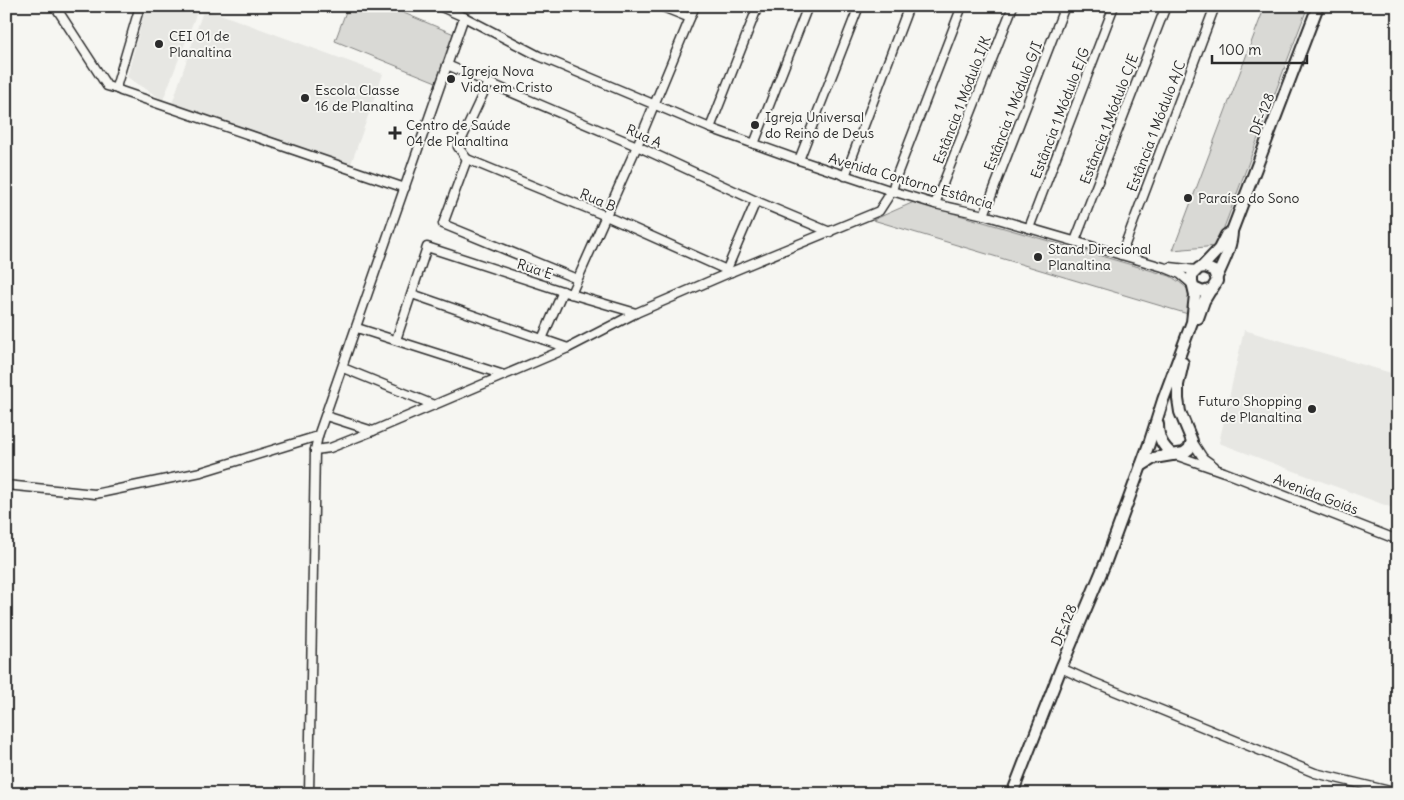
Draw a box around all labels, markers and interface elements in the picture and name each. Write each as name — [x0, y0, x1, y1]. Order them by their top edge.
place label: CEI 01 de Planaltina — [169, 27, 232, 61]
scale bar — [1212, 32, 1306, 64]
street label: Estância 1 Módulo I/K — [929, 33, 995, 167]
marker: CEI 01 de Planaltina — [153, 38, 165, 50]
street label: Estância 1 Módulo G/I — [980, 39, 1046, 173]
text: 100 m — [1219, 40, 1261, 59]
street label: Estância 1 Módulo E/G — [1027, 45, 1093, 181]
street label: Estância 1 Módulo C/E — [1076, 51, 1142, 187]
street label: Estância 1 Módulo A/C — [1123, 58, 1189, 194]
place label: Igreja Nova Vida em Cristo — [461, 62, 553, 96]
marker: Igreja Nova Vida em Cristo — [445, 73, 457, 85]
place label: Escola Classe 16 de Planaltina — [315, 81, 414, 115]
street label: DF-128 — [1246, 90, 1278, 138]
marker: Escola Classe 16 de Planaltina — [299, 92, 311, 104]
place label: Igreja Universal do Reino de Deus — [765, 108, 874, 142]
place label: Centro de Saúde 04 de Planaltina — [406, 116, 510, 150]
marker: Igreja Universal do Reino de Deus — [749, 119, 761, 131]
street label: Rua A — [623, 120, 665, 152]
marker: Centro de Saúde 04 de Planaltina — [388, 126, 402, 140]
street label: Avenida Contorno Estância — [827, 149, 995, 213]
street label: Rua B — [577, 184, 619, 216]
place label: Paraíso do Sono — [1198, 189, 1300, 207]
marker: Paraíso do Sono — [1182, 192, 1194, 204]
place label: Stand Direcional Planaltina — [1048, 240, 1151, 274]
marker: Stand Direcional Planaltina — [1032, 251, 1044, 263]
street label: Rua E — [515, 255, 555, 283]
place label: Futuro Shopping de Planaltina — [1198, 392, 1302, 426]
marker: Futuro Shopping de Planaltina — [1306, 403, 1318, 415]
street label: Avenida Goiás — [1271, 470, 1361, 518]
street label: DF-128 — [1047, 601, 1081, 649]

